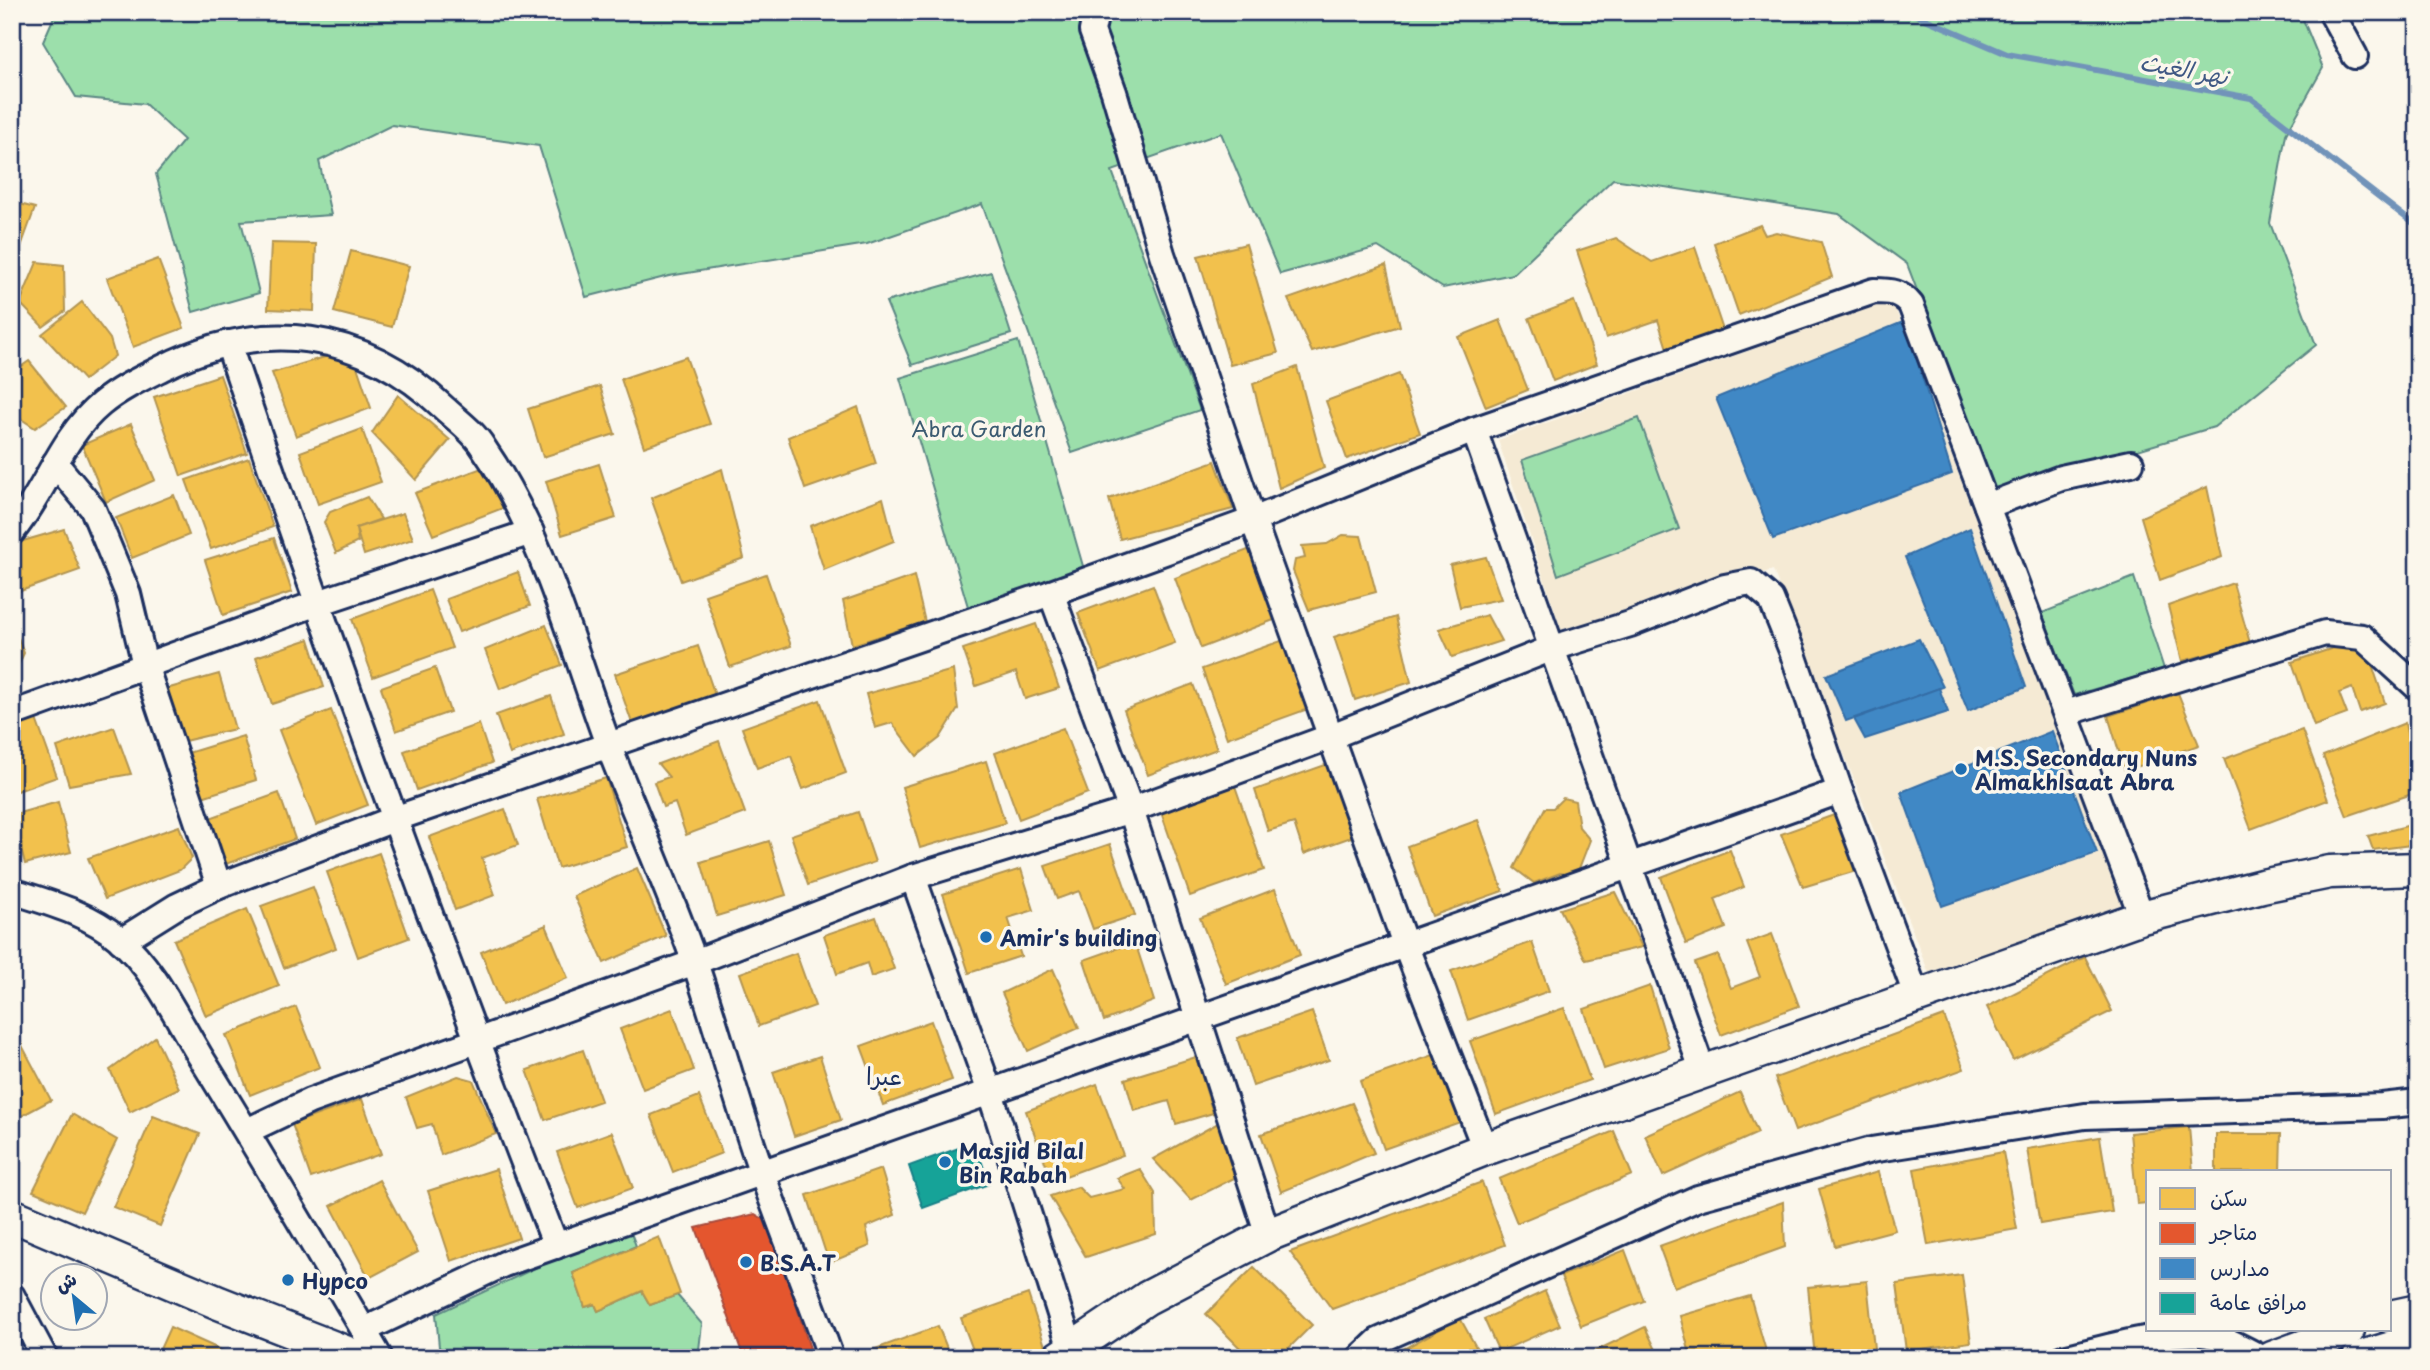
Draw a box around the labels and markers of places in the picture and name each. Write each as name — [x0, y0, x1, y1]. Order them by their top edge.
place label: M.S. Secondary Nuns Almakhlsaat Abra — [1975, 741, 2197, 797]
marker: M.S. Secondary Nuns Almakhlsaat Abra — [1953, 761, 1969, 777]
place label: Amir's building — [999, 921, 1157, 953]
marker: Amir's building — [978, 929, 994, 945]
place label: Masjid Bilal Bin Rabah — [959, 1134, 1084, 1190]
marker: Masjid Bilal Bin Rabah — [937, 1154, 953, 1170]
place label: B.S.A.T — [760, 1246, 836, 1278]
marker: B.S.A.T — [738, 1254, 754, 1270]
place label: Hypco — [302, 1264, 368, 1296]
marker: Hypco — [280, 1272, 296, 1288]

